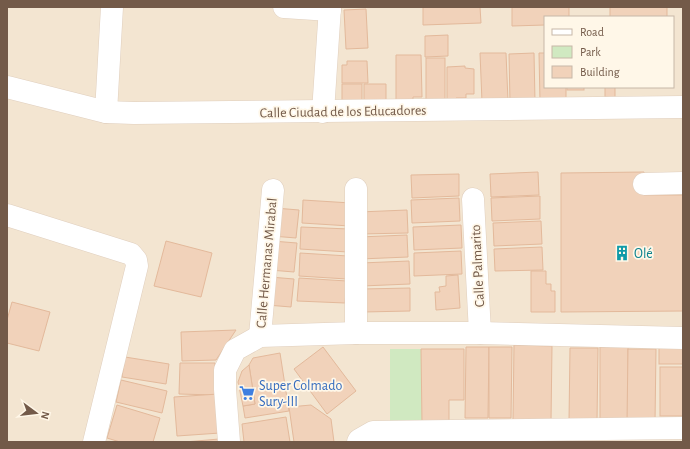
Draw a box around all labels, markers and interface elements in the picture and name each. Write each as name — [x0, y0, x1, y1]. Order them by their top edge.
legend — [544, 16, 674, 88]
text: Road — [580, 26, 604, 38]
text: Park — [580, 46, 601, 58]
text: Building — [580, 66, 620, 78]
street label: Calle Ciudad de los Educadores — [259, 104, 427, 120]
street label: Calle Hermanas Mirabal — [254, 197, 280, 329]
street label: Calle Palmarito — [469, 224, 487, 308]
building icon: Olé — [613, 244, 631, 262]
place label: Olé — [634, 247, 653, 261]
place label: Super Colmado Sury-III — [259, 379, 342, 409]
supermarket icon: Super Colmado Sury-III — [238, 384, 256, 402]
north arrow — [16, 393, 56, 433]
text: N — [39, 410, 51, 421]

